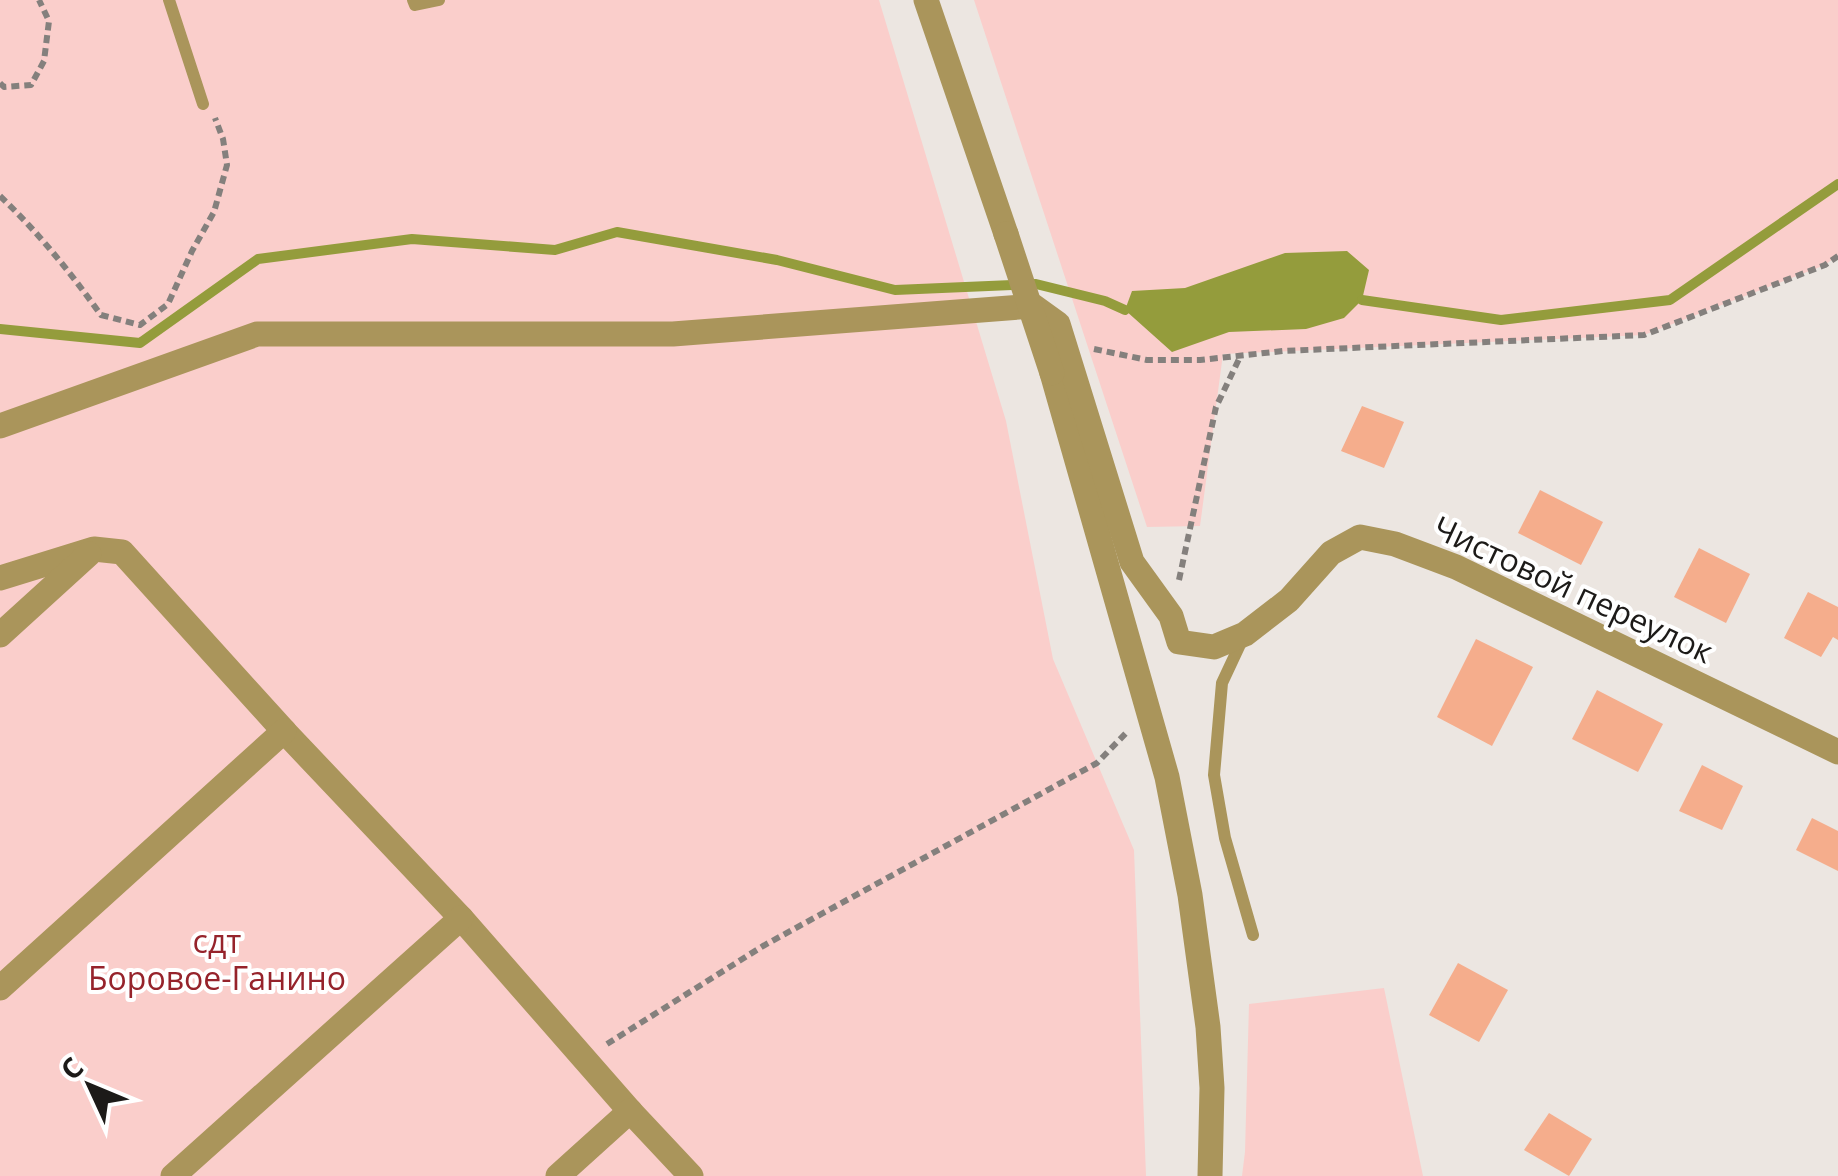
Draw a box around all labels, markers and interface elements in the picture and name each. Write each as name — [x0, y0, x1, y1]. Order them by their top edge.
street label: Чистовой переулок — [1427, 505, 1721, 673]
park label: сдт Боровое-Ганино — [88, 919, 346, 999]
north arrow — [40, 1036, 140, 1136]
text: С — [51, 1048, 91, 1088]

